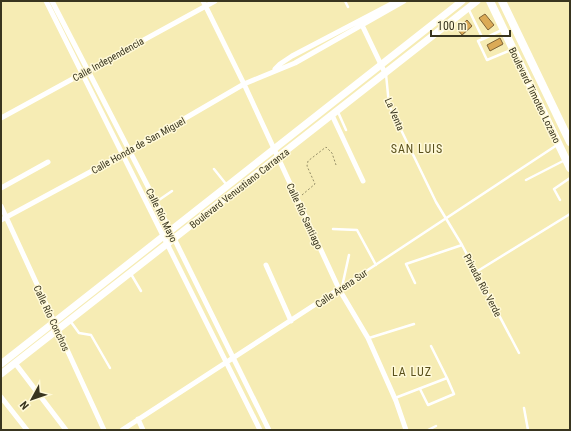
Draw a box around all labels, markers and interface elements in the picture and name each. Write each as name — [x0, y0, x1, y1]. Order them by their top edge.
scale bar — [431, 12, 510, 38]
text: 100 m — [437, 19, 467, 33]
street label: Calle Independencia — [71, 35, 146, 84]
street label: Boulevard Timoteo Lozano — [507, 46, 563, 145]
street label: La Venta — [383, 96, 406, 132]
street label: Calle Honda de San Miguel — [89, 115, 187, 176]
district label: SAN LUIS — [391, 142, 443, 156]
street label: Boulevard Venustiano Carranza — [187, 146, 291, 231]
street label: Calle Río Santiago — [284, 181, 325, 251]
street label: Calle Río Mayo — [144, 187, 179, 244]
street label: Privada Río Verde — [461, 252, 504, 319]
street label: Calle Arena Sur — [313, 267, 369, 310]
street label: Calle Río Conchos — [31, 283, 72, 353]
district label: LA LUZ — [392, 365, 432, 379]
north arrow — [12, 379, 52, 419]
text: N — [17, 398, 32, 412]

